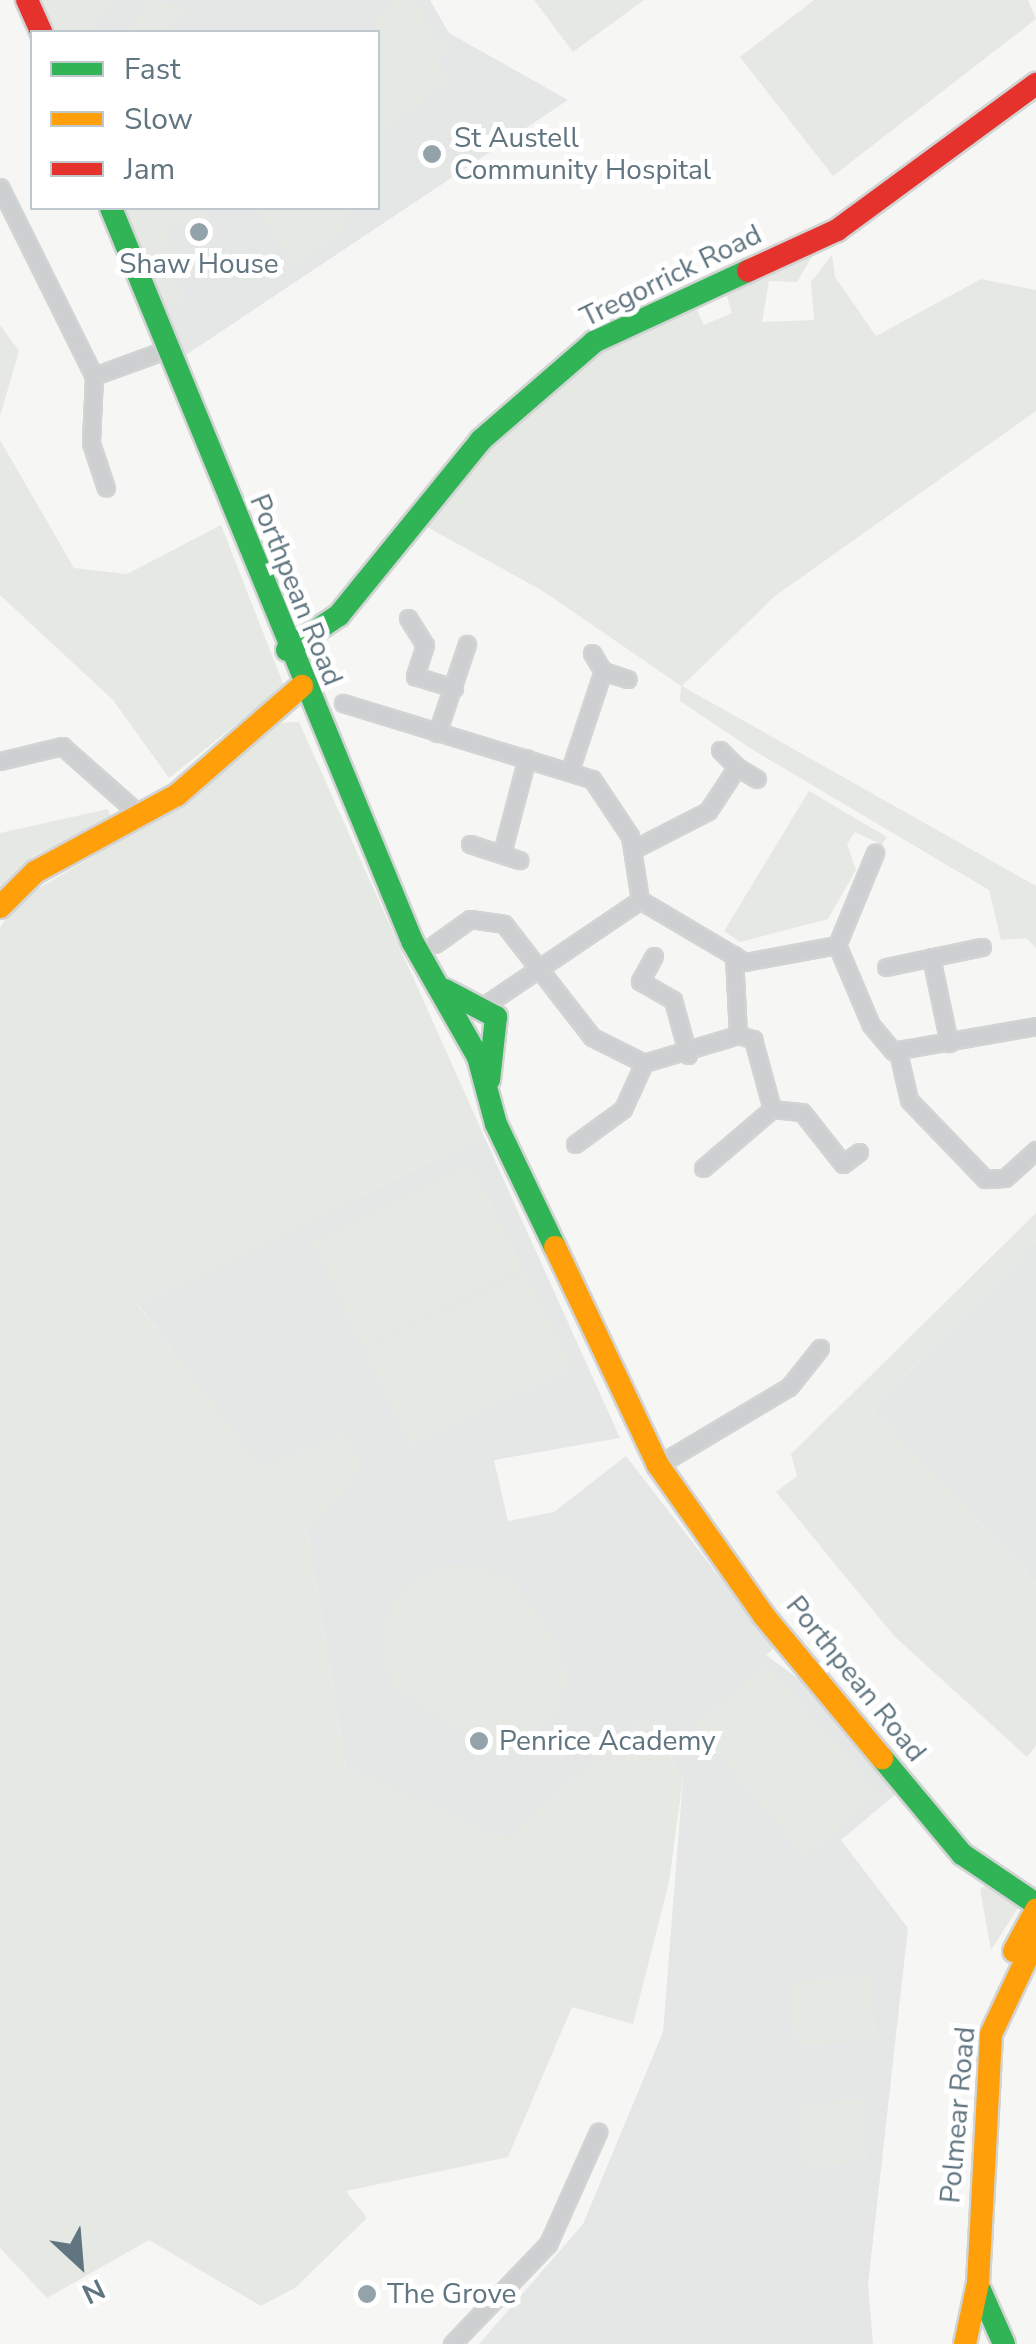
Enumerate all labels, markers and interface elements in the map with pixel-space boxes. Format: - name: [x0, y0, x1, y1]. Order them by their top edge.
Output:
- legend: [30, 30, 380, 210]
- text: Fast: [124, 49, 181, 90]
- text: Slow: [124, 99, 193, 140]
- place label: St Austell Community Hospital: [454, 121, 711, 187]
- marker: St Austell Community Hospital: [419, 141, 445, 167]
- text: Jam: [124, 149, 175, 190]
- street label: Tregorrick Road: [575, 218, 767, 334]
- marker: Shaw House: [188, 221, 210, 243]
- place label: Shaw House: [119, 247, 279, 281]
- street label: Porthpean Road: [242, 489, 350, 691]
- street label: Porthpean Road: [779, 1589, 933, 1769]
- place label: Penrice Academy: [499, 1724, 716, 1758]
- marker: Penrice Academy: [468, 1730, 490, 1752]
- street label: Polmear Road: [934, 2025, 982, 2205]
- north arrow: [30, 2214, 130, 2314]
- text: N: [75, 2269, 111, 2313]
- place label: The Grove: [387, 2277, 516, 2311]
- marker: The Grove: [356, 2283, 378, 2305]

